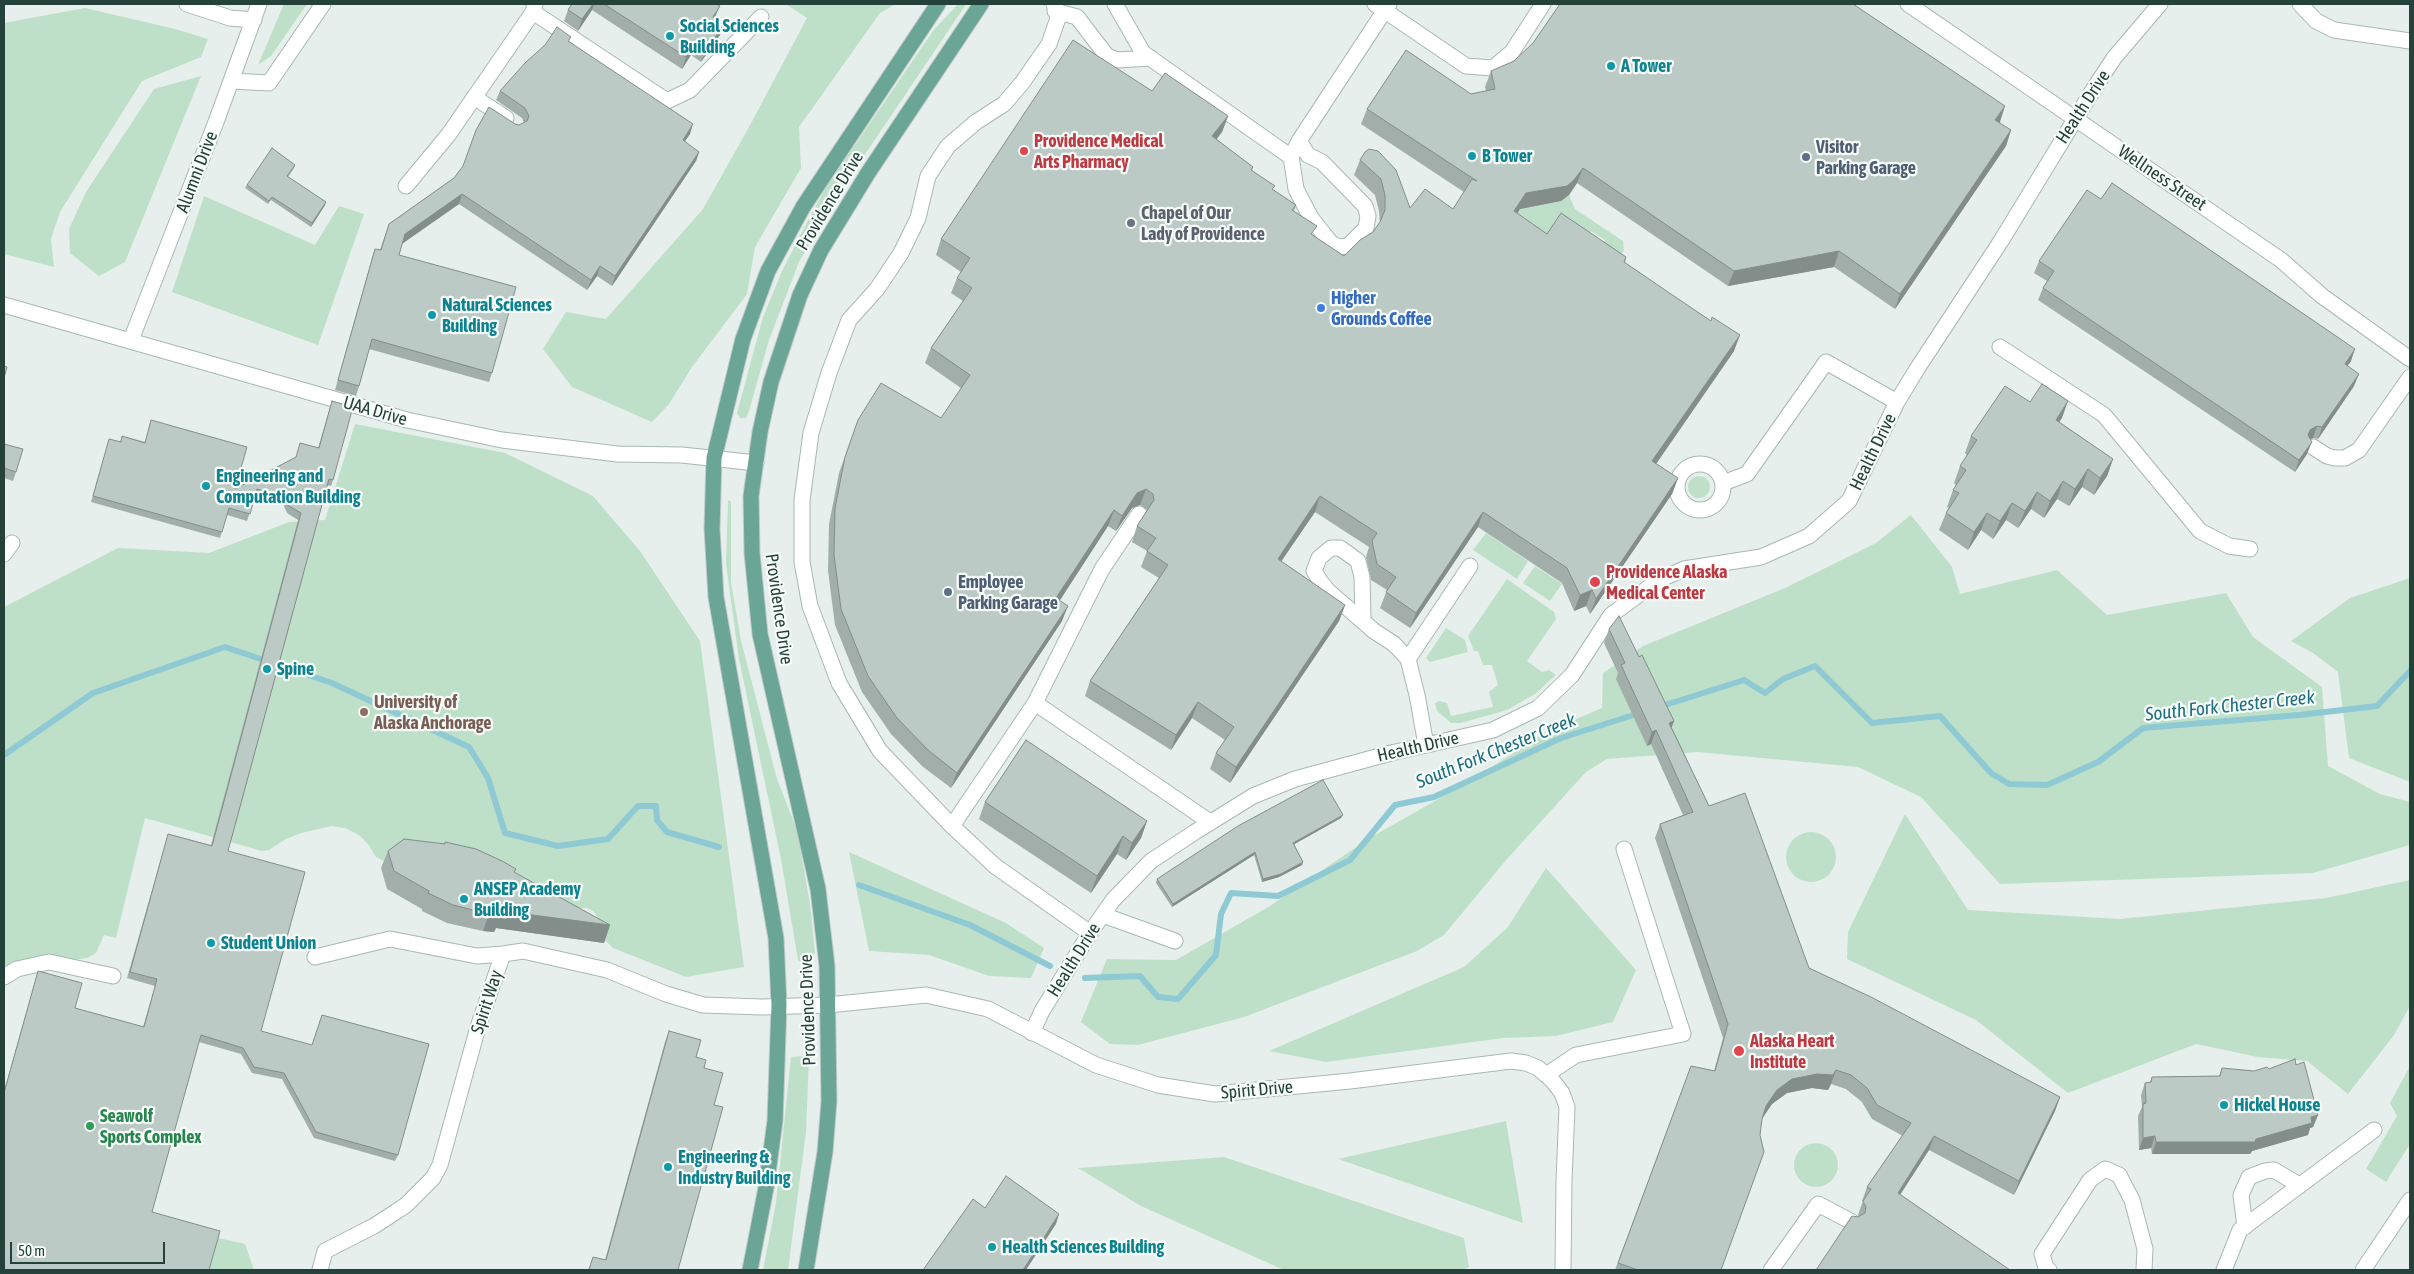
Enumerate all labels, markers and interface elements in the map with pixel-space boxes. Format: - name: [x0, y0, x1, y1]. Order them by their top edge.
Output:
- place label: Social Sciences Building: [680, 15, 779, 58]
- marker: Social Sciences Building: [664, 30, 676, 42]
- place label: A Tower: [1621, 55, 1671, 77]
- marker: A Tower: [1605, 60, 1617, 72]
- street label: Health Drive: [2051, 66, 2115, 148]
- street label: Alumni Drive: [172, 128, 222, 216]
- place label: Providence Medical Arts Pharmacy: [1034, 130, 1163, 172]
- place label: Visitor Parking Garage: [1816, 136, 1916, 178]
- street label: Wellness Street: [2114, 141, 2210, 215]
- marker: Providence Medical Arts Pharmacy: [1018, 145, 1030, 157]
- place label: B Tower: [1482, 145, 1532, 167]
- street label: Providence Drive: [792, 148, 868, 254]
- marker: B Tower: [1466, 150, 1478, 162]
- marker: Visitor Parking Garage: [1800, 151, 1812, 163]
- place label: Chapel of Our Lady of Providence: [1141, 202, 1265, 244]
- marker: Chapel of Our Lady of Providence: [1125, 217, 1137, 229]
- place label: Higher Grounds Coffee: [1331, 287, 1432, 330]
- place label: Natural Sciences Building: [442, 294, 552, 336]
- marker: Higher Grounds Coffee: [1315, 302, 1327, 314]
- marker: Natural Sciences Building: [426, 309, 438, 321]
- street label: UAA Drive: [340, 392, 410, 430]
- street label: Health Drive: [1845, 410, 1901, 494]
- place label: Engineering and Computation Building: [216, 465, 360, 508]
- marker: Engineering and Computation Building: [200, 480, 212, 492]
- street label: Providence Drive: [761, 552, 797, 666]
- place label: Providence Alaska Medical Center: [1606, 561, 1727, 604]
- place label: Employee Parking Garage: [958, 571, 1058, 614]
- marker: Providence Alaska Medical Center: [1588, 575, 1602, 589]
- marker: Employee Parking Garage: [942, 586, 954, 598]
- place label: Spine: [277, 658, 314, 680]
- marker: Spine: [261, 663, 273, 675]
- water label: South Fork Chester Creek: [2144, 686, 2316, 726]
- place label: University of Alaska Anchorage: [374, 691, 491, 734]
- marker: University of Alaska Anchorage: [358, 706, 370, 718]
- water label: South Fork Chester Creek: [1413, 709, 1579, 793]
- street label: Health Drive: [1375, 727, 1461, 767]
- place label: ANSEP Academy Building: [474, 878, 581, 921]
- marker: ANSEP Academy Building: [458, 893, 470, 905]
- street label: Health Drive: [1043, 919, 1105, 1001]
- place label: Student Union: [221, 932, 316, 954]
- marker: Student Union: [205, 937, 217, 949]
- street label: Providence Drive: [795, 954, 821, 1066]
- street label: Spirit Way: [467, 967, 507, 1037]
- place label: Alaska Heart Institute: [1750, 1030, 1834, 1072]
- marker: Alaska Heart Institute: [1732, 1044, 1746, 1058]
- street label: Spirit Drive: [1220, 1076, 1294, 1104]
- place label: Hickel House: [2234, 1094, 2320, 1116]
- marker: Hickel House: [2218, 1099, 2230, 1111]
- place label: Seawolf Sports Complex: [100, 1105, 202, 1148]
- marker: Seawolf Sports Complex: [84, 1120, 96, 1132]
- place label: Engineering & Industry Building: [678, 1146, 790, 1188]
- marker: Engineering & Industry Building: [662, 1161, 674, 1173]
- scale bar: [12, 1232, 168, 1264]
- place label: Health Sciences Building: [1002, 1236, 1164, 1258]
- marker: Health Sciences Building: [986, 1241, 998, 1253]
- text: 50 m: [18, 1242, 45, 1259]

